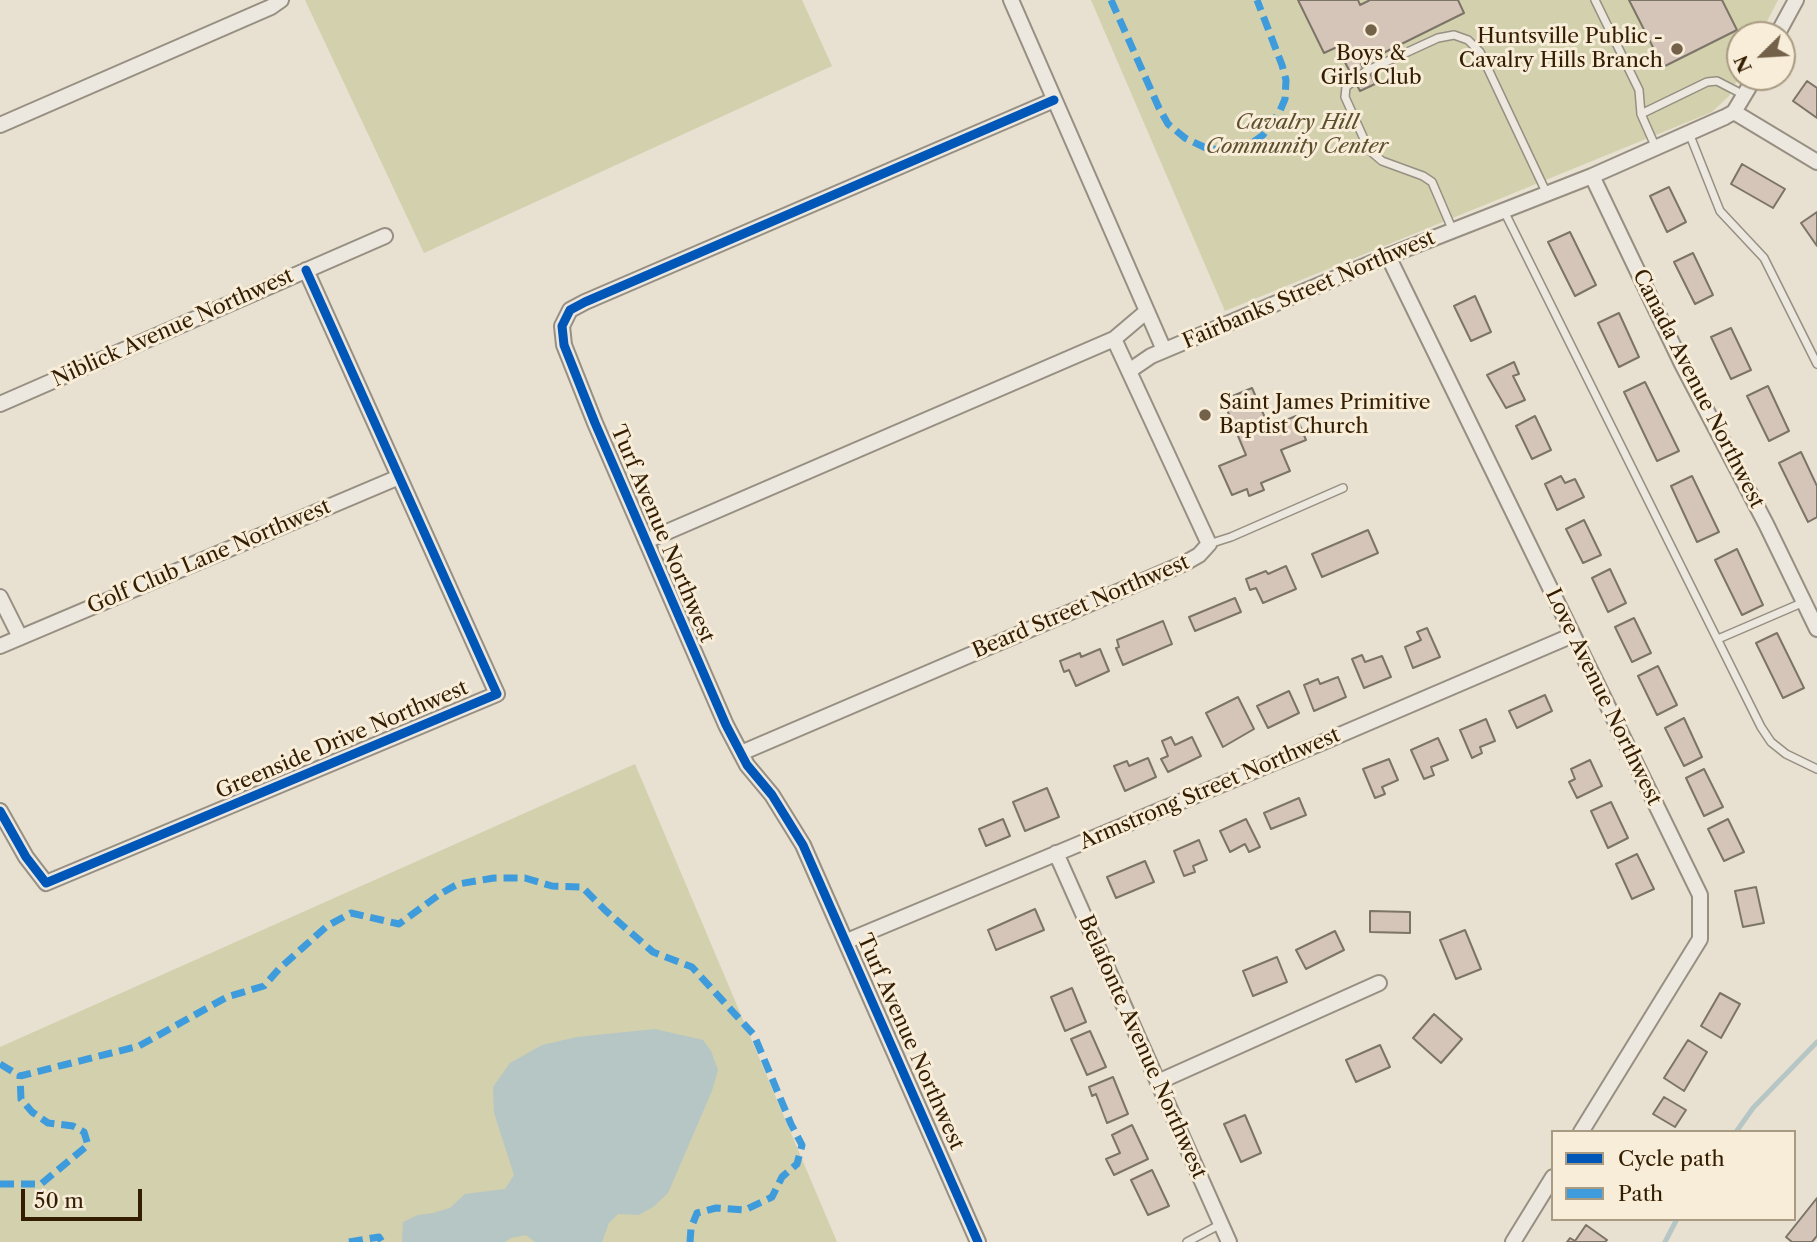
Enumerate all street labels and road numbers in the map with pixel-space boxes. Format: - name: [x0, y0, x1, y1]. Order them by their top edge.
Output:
- street label: Fairbanks Street Northwest: [1179, 225, 1439, 355]
- street label: Niblick Avenue Northwest: [48, 263, 298, 393]
- street label: Canada Avenue Northwest: [1627, 265, 1769, 513]
- street label: Turf Avenue Northwest: [605, 422, 719, 646]
- street label: Golf Club Lane Northwest: [84, 494, 334, 620]
- street label: Beard Street Northwest: [969, 550, 1193, 664]
- street label: Love Avenue Northwest: [1540, 585, 1666, 809]
- street label: Greenside Drive Northwest: [212, 675, 472, 805]
- street label: Armstrong Street Northwest: [1076, 723, 1344, 855]
- street label: Belafonte Avenue Northwest: [1072, 911, 1212, 1183]
- street label: Turf Avenue Northwest: [851, 930, 969, 1154]

